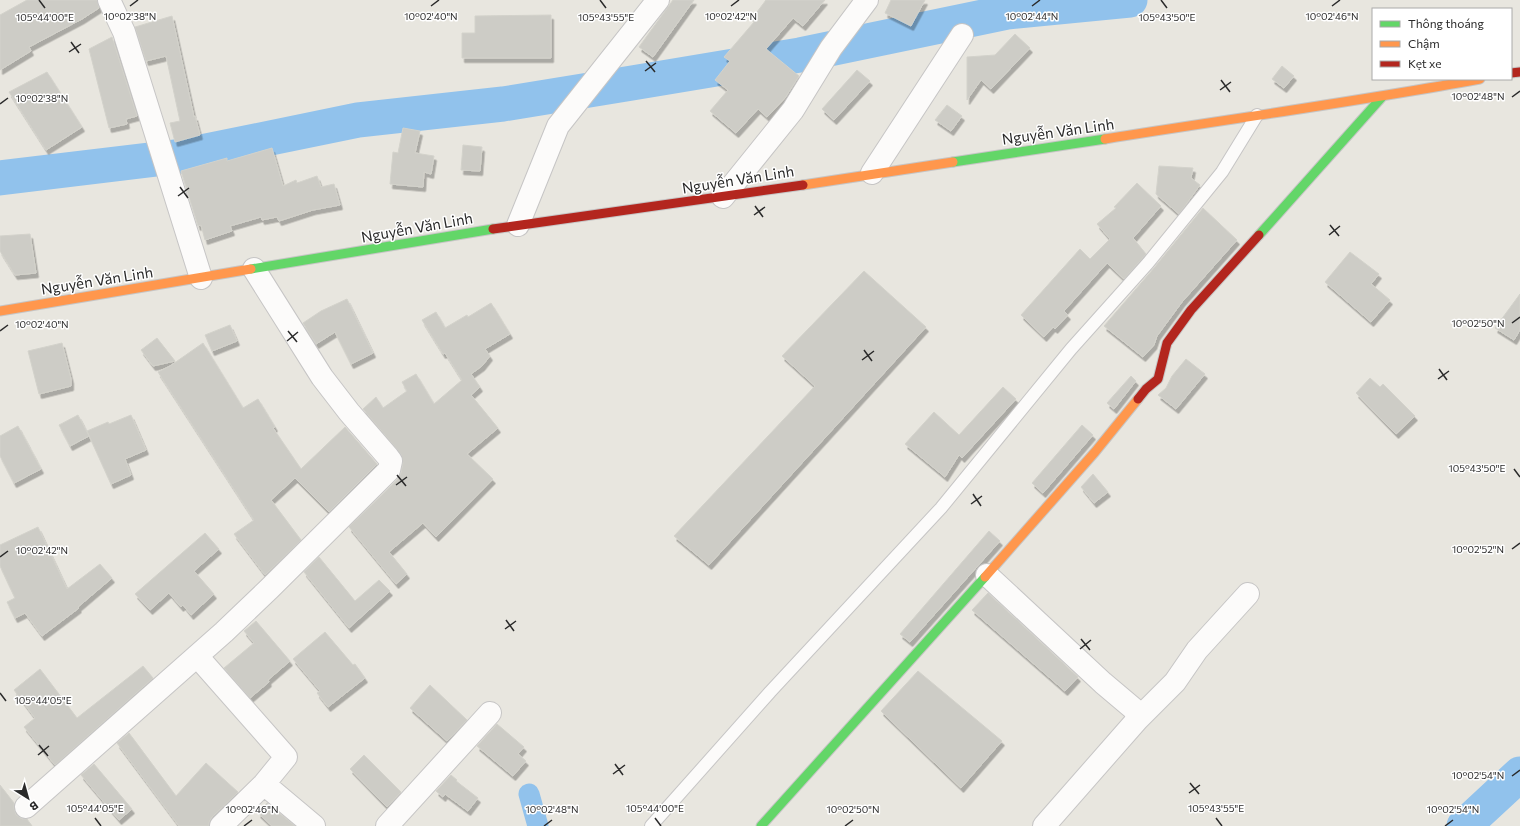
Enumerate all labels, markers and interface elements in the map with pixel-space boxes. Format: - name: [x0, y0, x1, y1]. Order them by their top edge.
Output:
- legend: [1372, 8, 1512, 80]
- text: 10°02'38"N: [104, 10, 156, 22]
- text: 10°02'40"N: [404, 10, 458, 22]
- text: 10°02'42"N: [705, 10, 757, 22]
- text: 10°02'44"N: [1006, 10, 1058, 22]
- text: 10°02'46"N: [1306, 10, 1358, 22]
- text: 105°44'00"E: [16, 11, 74, 23]
- text: 105°43'55"E: [578, 11, 634, 23]
- text: 105°43'50"E: [1139, 11, 1196, 23]
- text: Thông thoáng: [1408, 16, 1484, 30]
- text: Chậm: [1408, 36, 1440, 50]
- text: Kẹt xe: [1408, 56, 1442, 70]
- text: 10°02'48"N: [1452, 90, 1504, 102]
- text: 10°02'38"N: [16, 92, 68, 104]
- street label: Nguyễn Văn Linh: [1001, 114, 1115, 148]
- street label: Nguyễn Văn Linh: [681, 161, 795, 197]
- street label: Nguyễn Văn Linh: [360, 208, 474, 246]
- street label: Nguyễn Văn Linh: [40, 262, 154, 298]
- text: 10°02'50"N: [1451, 317, 1505, 329]
- text: 10°02'40"N: [15, 318, 69, 330]
- text: 105°43'50"E: [1449, 462, 1506, 474]
- text: 10°02'52"N: [1452, 543, 1504, 555]
- text: 10°02'42"N: [16, 544, 68, 556]
- text: 105°44'05"E: [14, 694, 72, 706]
- text: 10°02'54"N: [1452, 769, 1504, 781]
- north arrow: [8, 778, 48, 818]
- text: B: [27, 799, 41, 814]
- text: 105°44'05"E: [66, 802, 124, 814]
- text: 105°44'00"E: [626, 802, 684, 814]
- text: 105°43'55"E: [1188, 802, 1244, 814]
- text: 10°02'46"N: [226, 803, 278, 815]
- text: 10°02'48"N: [526, 803, 578, 815]
- text: 10°02'50"N: [826, 803, 880, 815]
- text: 10°02'54"N: [1427, 803, 1479, 815]

